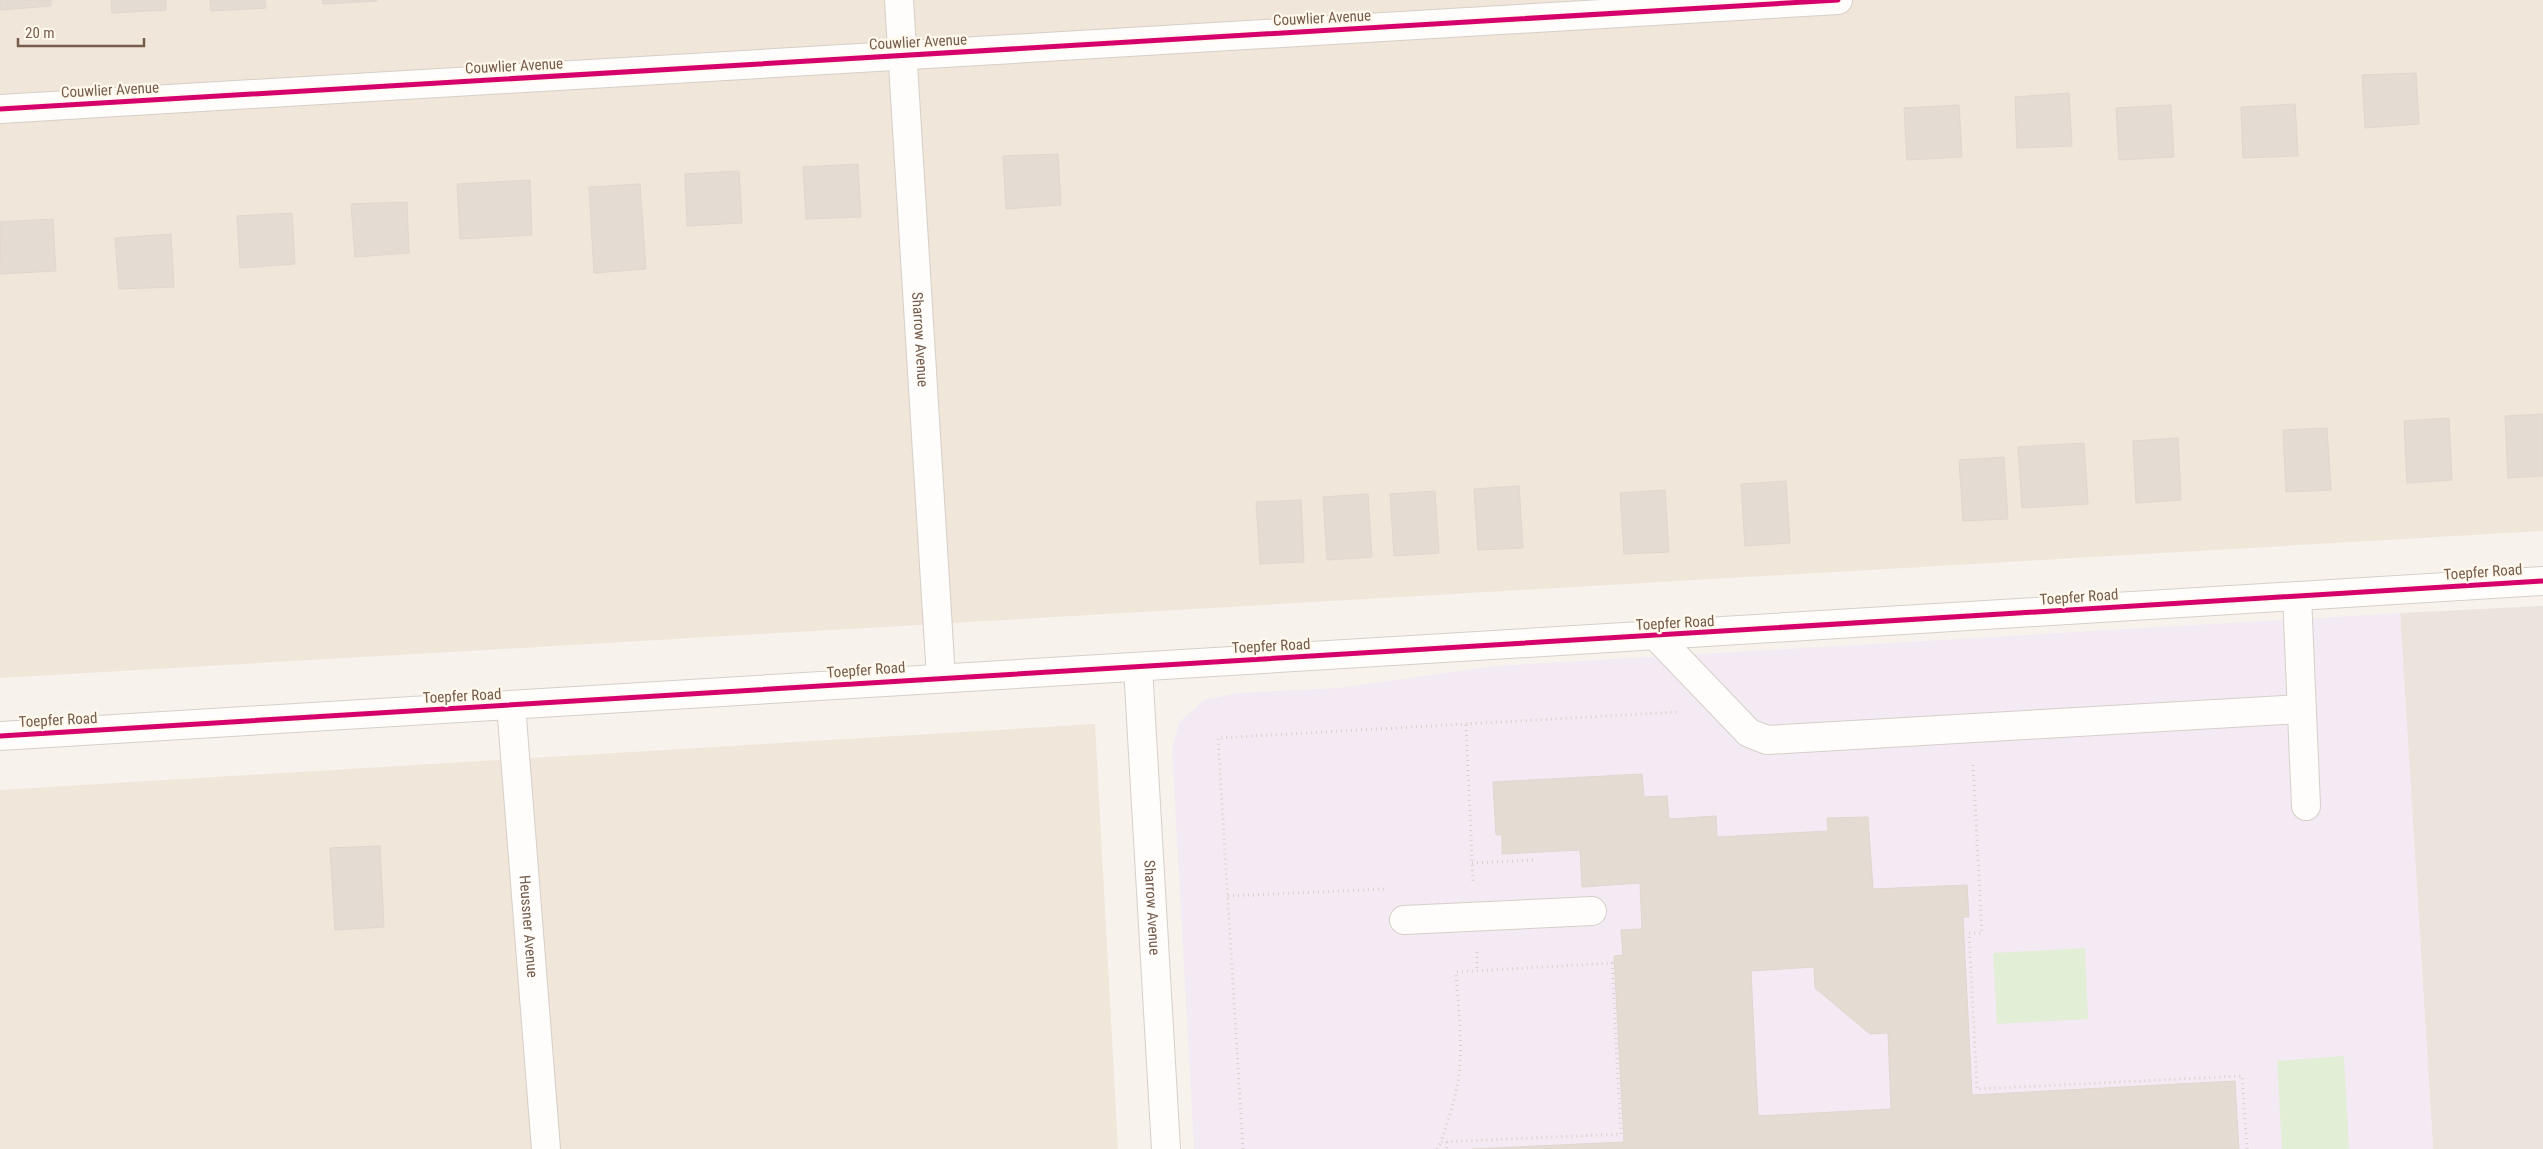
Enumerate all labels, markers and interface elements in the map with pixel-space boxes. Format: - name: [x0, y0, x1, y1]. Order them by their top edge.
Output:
- street label: Couwlier Avenue: [1273, 6, 1371, 30]
- scale bar: [18, 15, 144, 47]
- text: 20 m: [25, 24, 55, 42]
- street label: Couwlier Avenue: [869, 30, 967, 54]
- street label: Couwlier Avenue: [465, 54, 563, 78]
- street label: Couwlier Avenue: [61, 78, 159, 102]
- street label: Sharrow Avenue: [908, 291, 932, 387]
- street label: Toepfer Road: [2443, 560, 2523, 584]
- street label: Toepfer Road: [2039, 585, 2119, 609]
- street label: Toepfer Road: [1635, 612, 1715, 634]
- street label: Toepfer Road: [1231, 635, 1311, 657]
- street label: Toepfer Road: [826, 658, 906, 682]
- street label: Toepfer Road: [422, 685, 502, 707]
- street label: Toepfer Road: [18, 709, 98, 731]
- street label: Sharrow Avenue: [1140, 860, 1164, 956]
- street label: Heussner Avenue: [515, 874, 541, 978]

